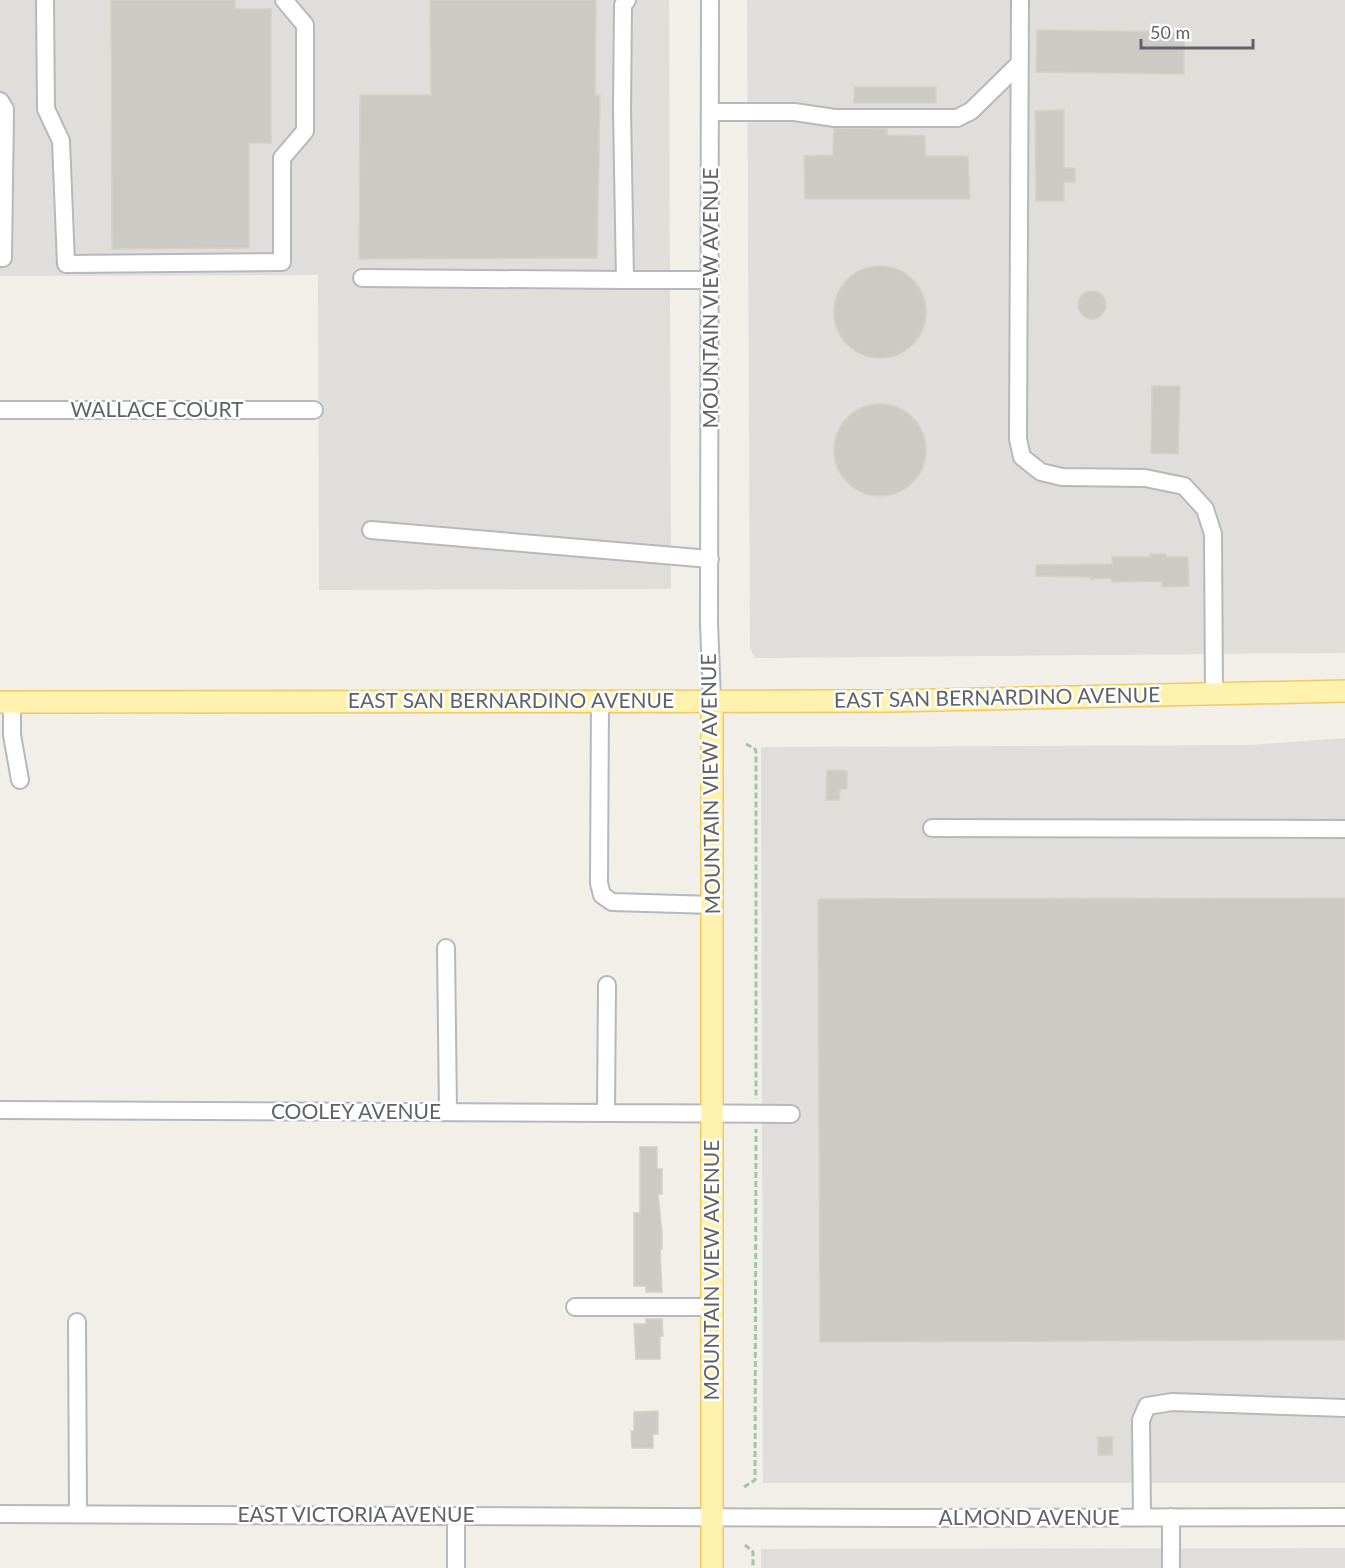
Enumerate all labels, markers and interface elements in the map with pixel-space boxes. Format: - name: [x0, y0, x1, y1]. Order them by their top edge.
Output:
- scale bar: [1141, 12, 1254, 50]
- text: 50 m: [1150, 21, 1190, 43]
- street label: MOUNTAIN VIEW AVENUE: [697, 168, 722, 428]
- street label: WALLACE COURT: [70, 396, 244, 421]
- street label: MOUNTAIN VIEW AVENUE: [695, 653, 724, 915]
- street label: EAST SAN BERNARDINO AVENUE: [834, 681, 1160, 712]
- street label: EAST SAN BERNARDINO AVENUE: [348, 687, 674, 712]
- street label: COOLEY AVENUE: [271, 1098, 441, 1123]
- street label: MOUNTAIN VIEW AVENUE: [698, 1140, 723, 1400]
- street label: EAST VICTORIA AVENUE: [237, 1501, 475, 1526]
- street label: ALMOND AVENUE: [938, 1504, 1120, 1529]

